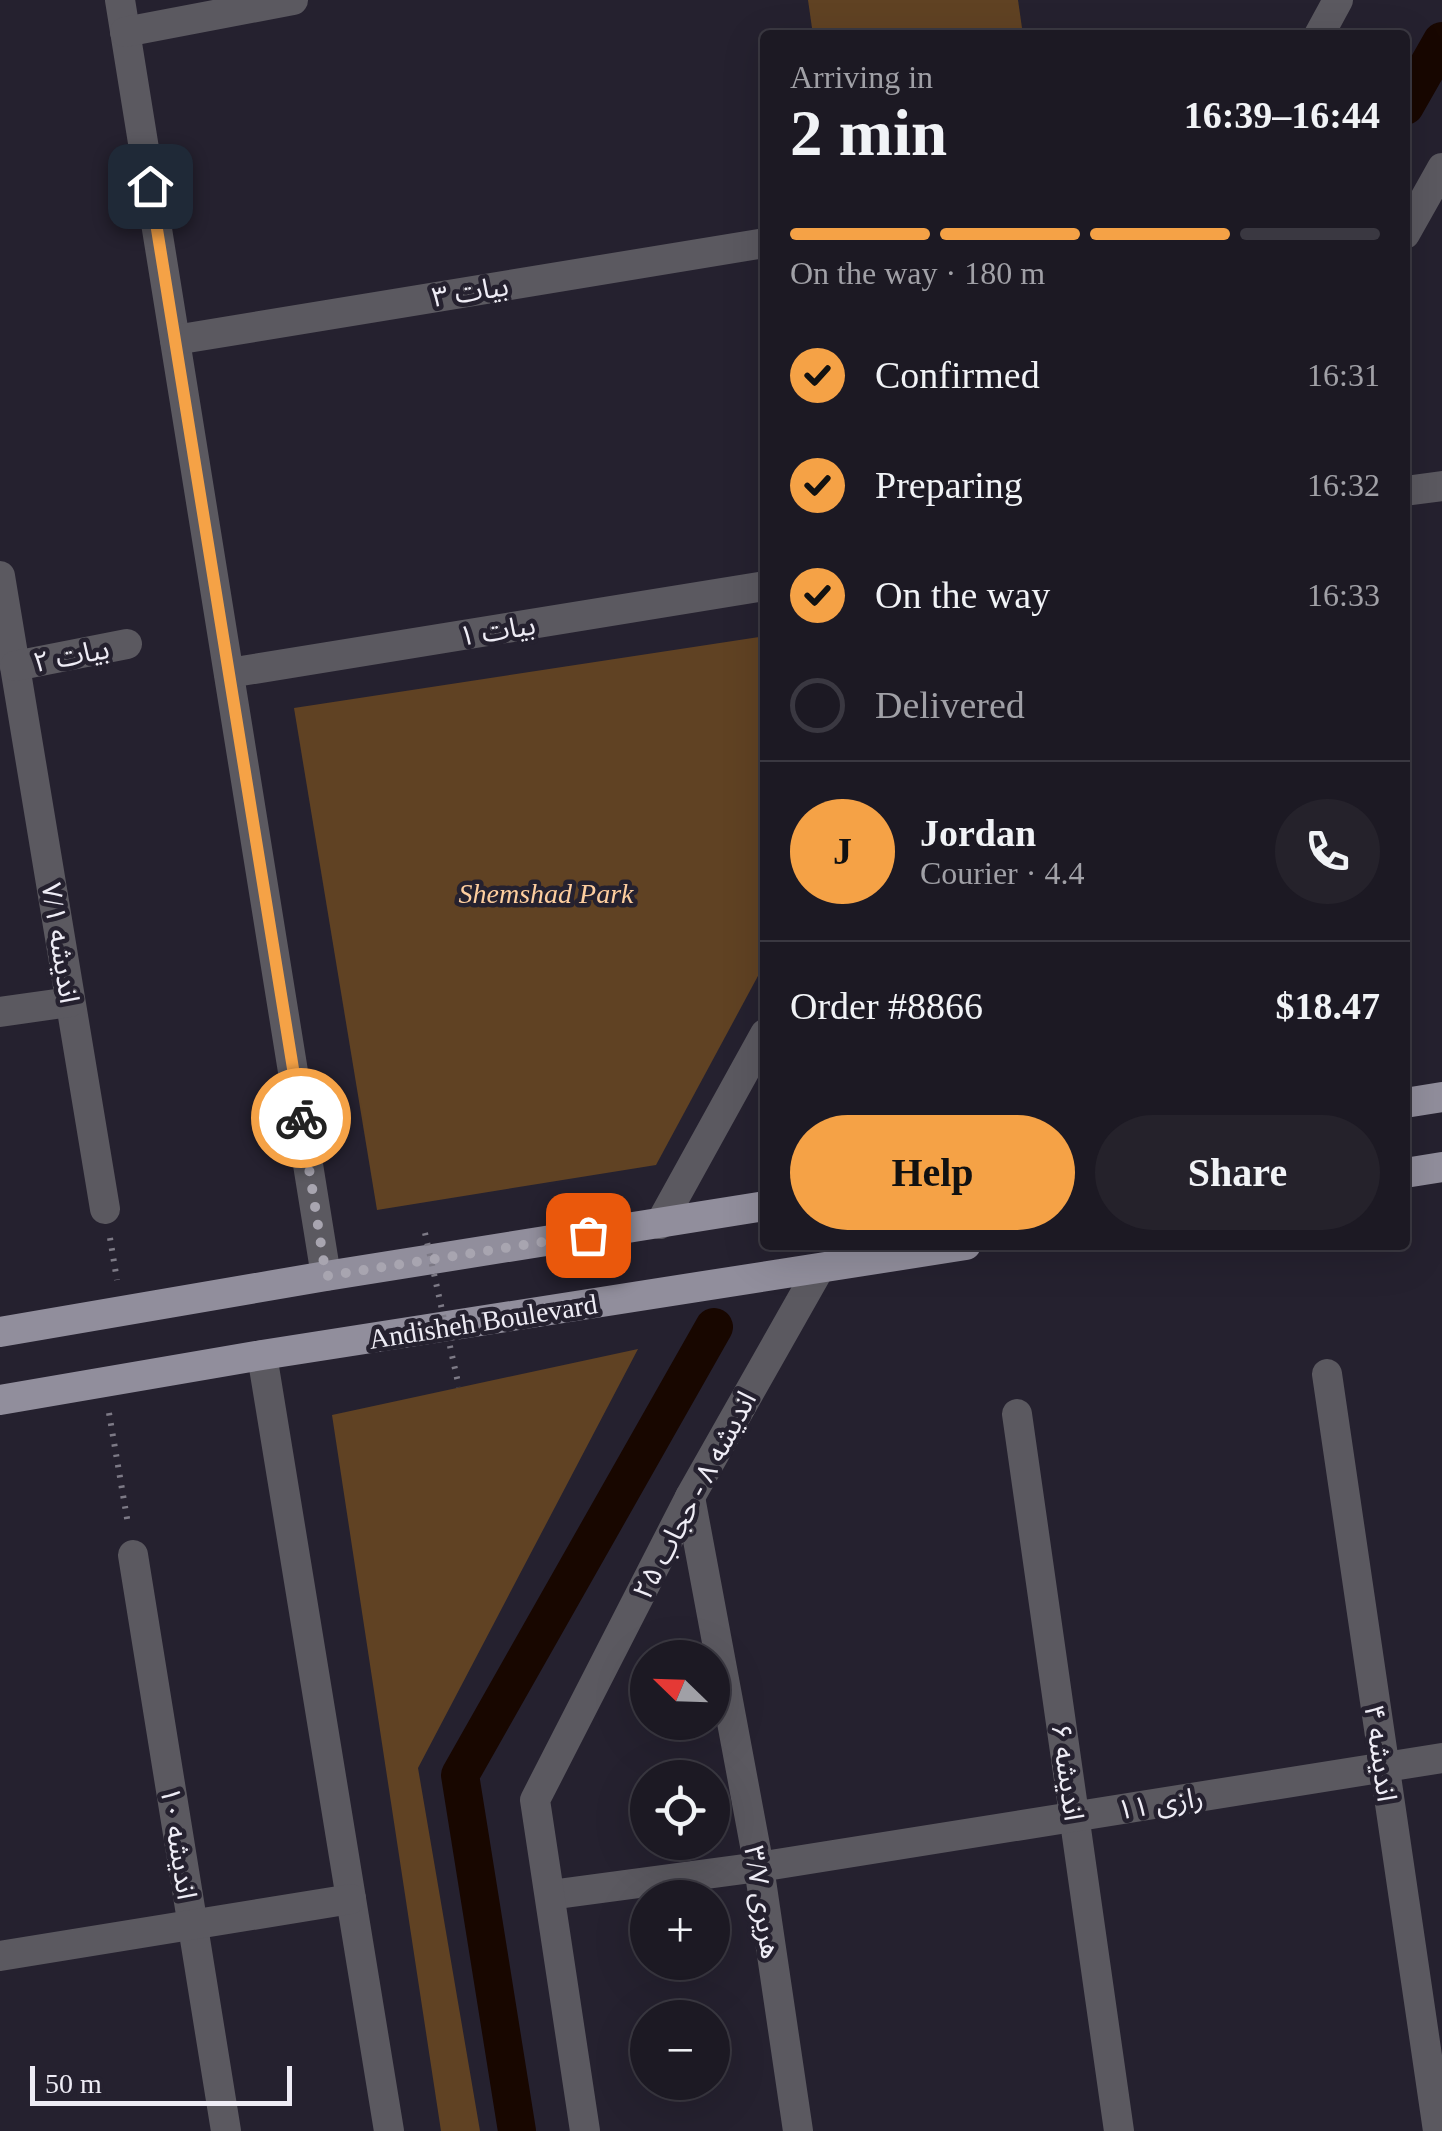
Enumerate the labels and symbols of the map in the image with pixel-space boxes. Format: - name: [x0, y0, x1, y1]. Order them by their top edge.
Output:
- pin: [108, 144, 193, 229]
- street label: بیات ۳: [430, 270, 511, 313]
- street label: بیات ۱: [457, 609, 538, 652]
- street label: بیات ۲: [30, 633, 112, 678]
- park label: Shemshad Park: [459, 878, 634, 909]
- street label: اندیشه ۷/۱: [36, 881, 85, 1006]
- courier: [251, 1068, 351, 1168]
- pin: [546, 1193, 631, 1278]
- street label: Andisheh Boulevard: [367, 1288, 600, 1355]
- street label: اندیشه ۸ - حجاب ۲۵: [627, 1386, 762, 1604]
- north arrow: [630, 1640, 730, 1740]
- street label: اندیشه ۴: [1358, 1702, 1403, 1804]
- street label: اندیشه ۶: [1045, 1721, 1090, 1823]
- street label: رازی ۱۱: [1115, 1781, 1206, 1827]
- street label: اندیشه ۱۰: [154, 1784, 203, 1902]
- street label: هریری ۳/۷: [737, 1843, 787, 1961]
- scale bar: [30, 2061, 292, 2106]

